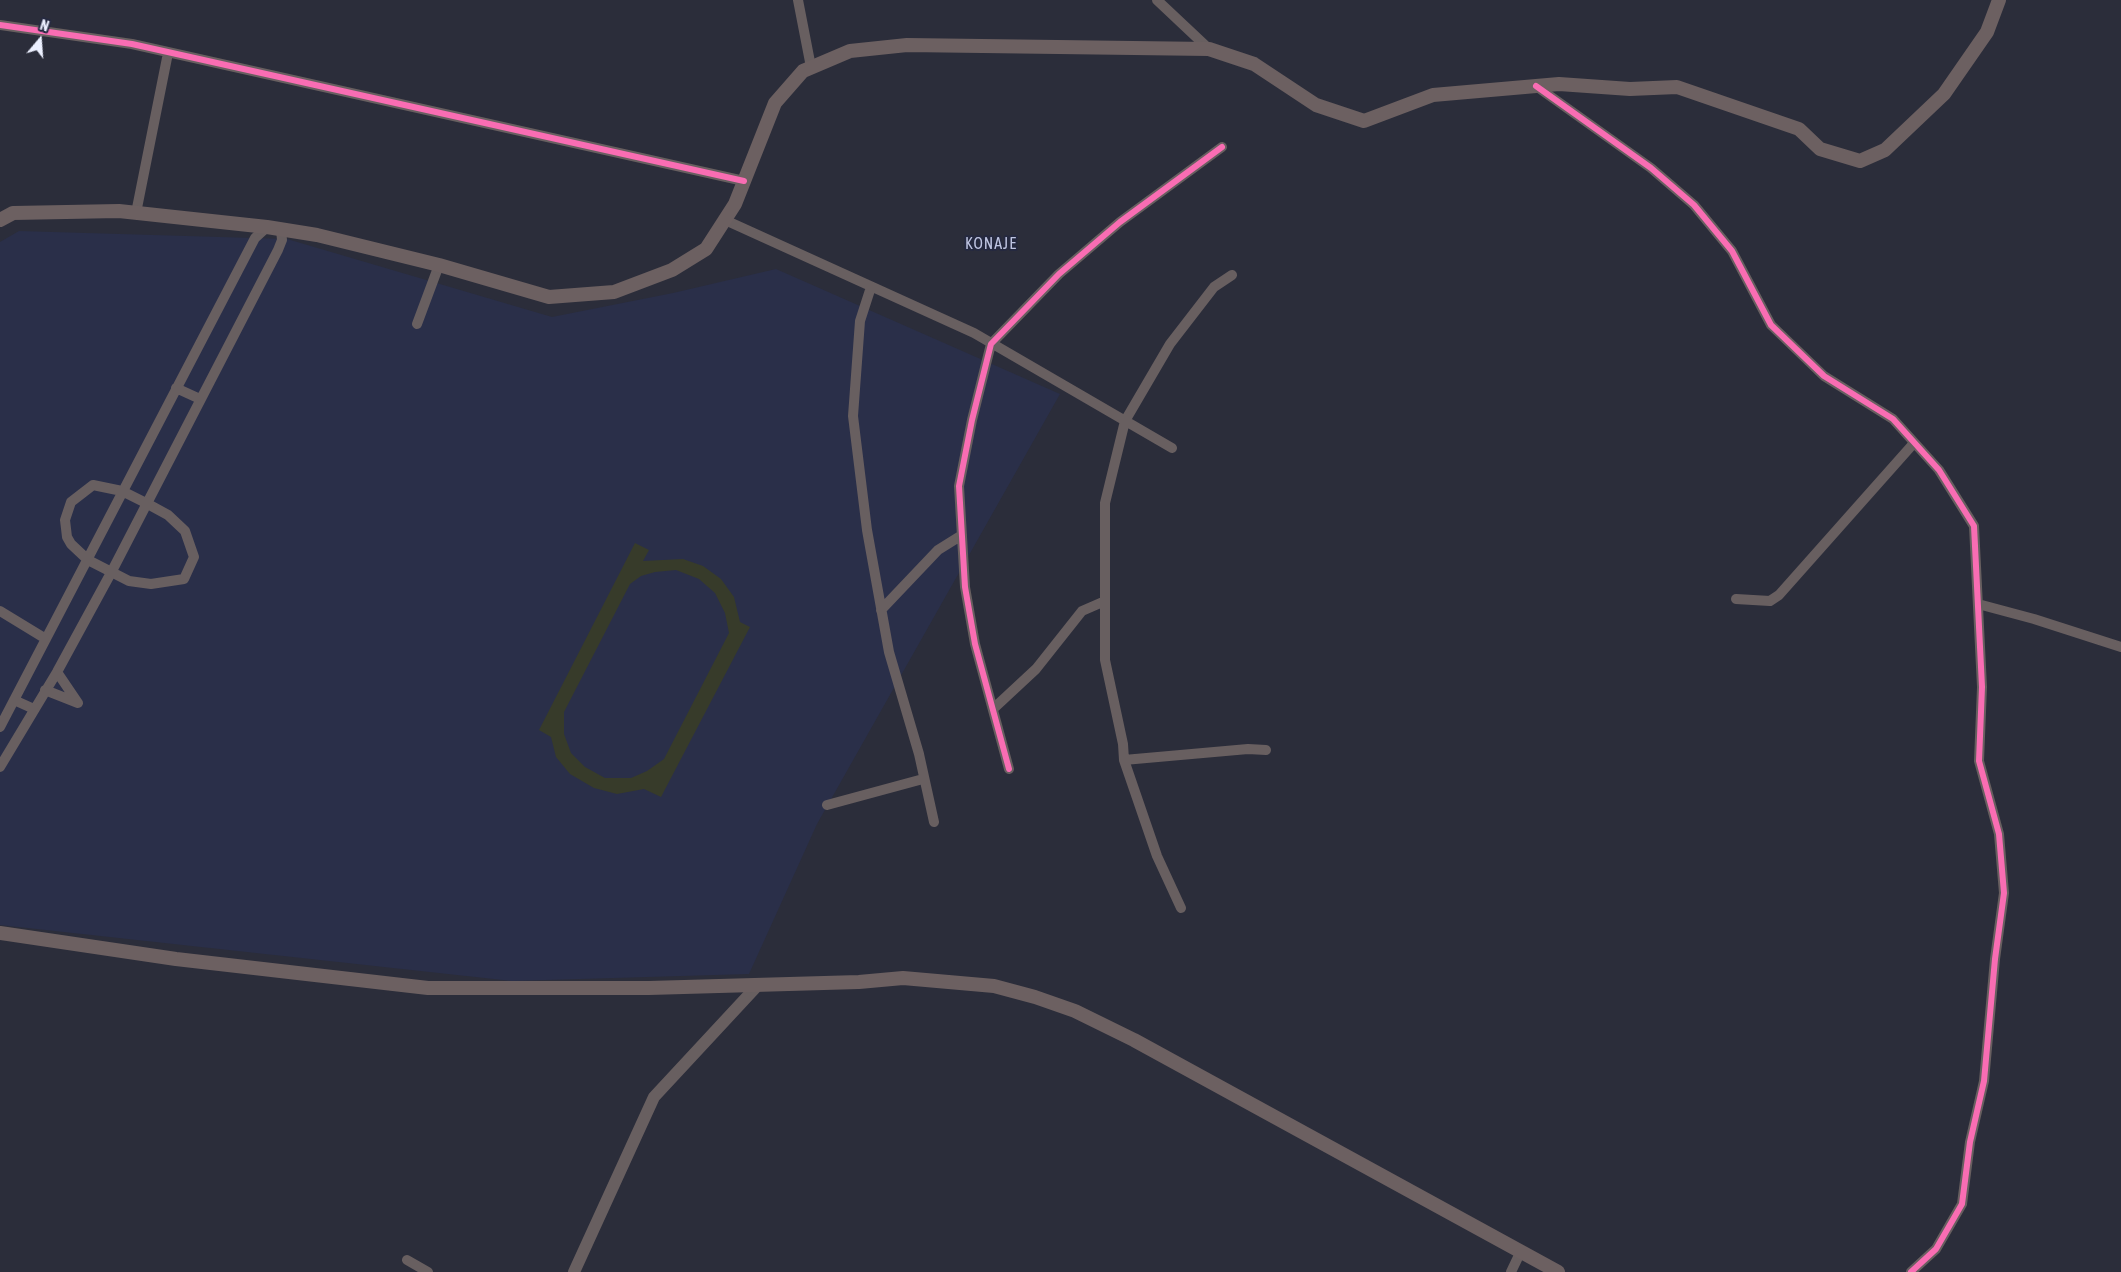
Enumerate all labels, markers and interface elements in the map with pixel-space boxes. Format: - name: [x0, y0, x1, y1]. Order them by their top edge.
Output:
- north arrow: [15, 15, 65, 65]
- text: N: [38, 17, 51, 35]
- district label: KONAJE: [964, 234, 1018, 254]

